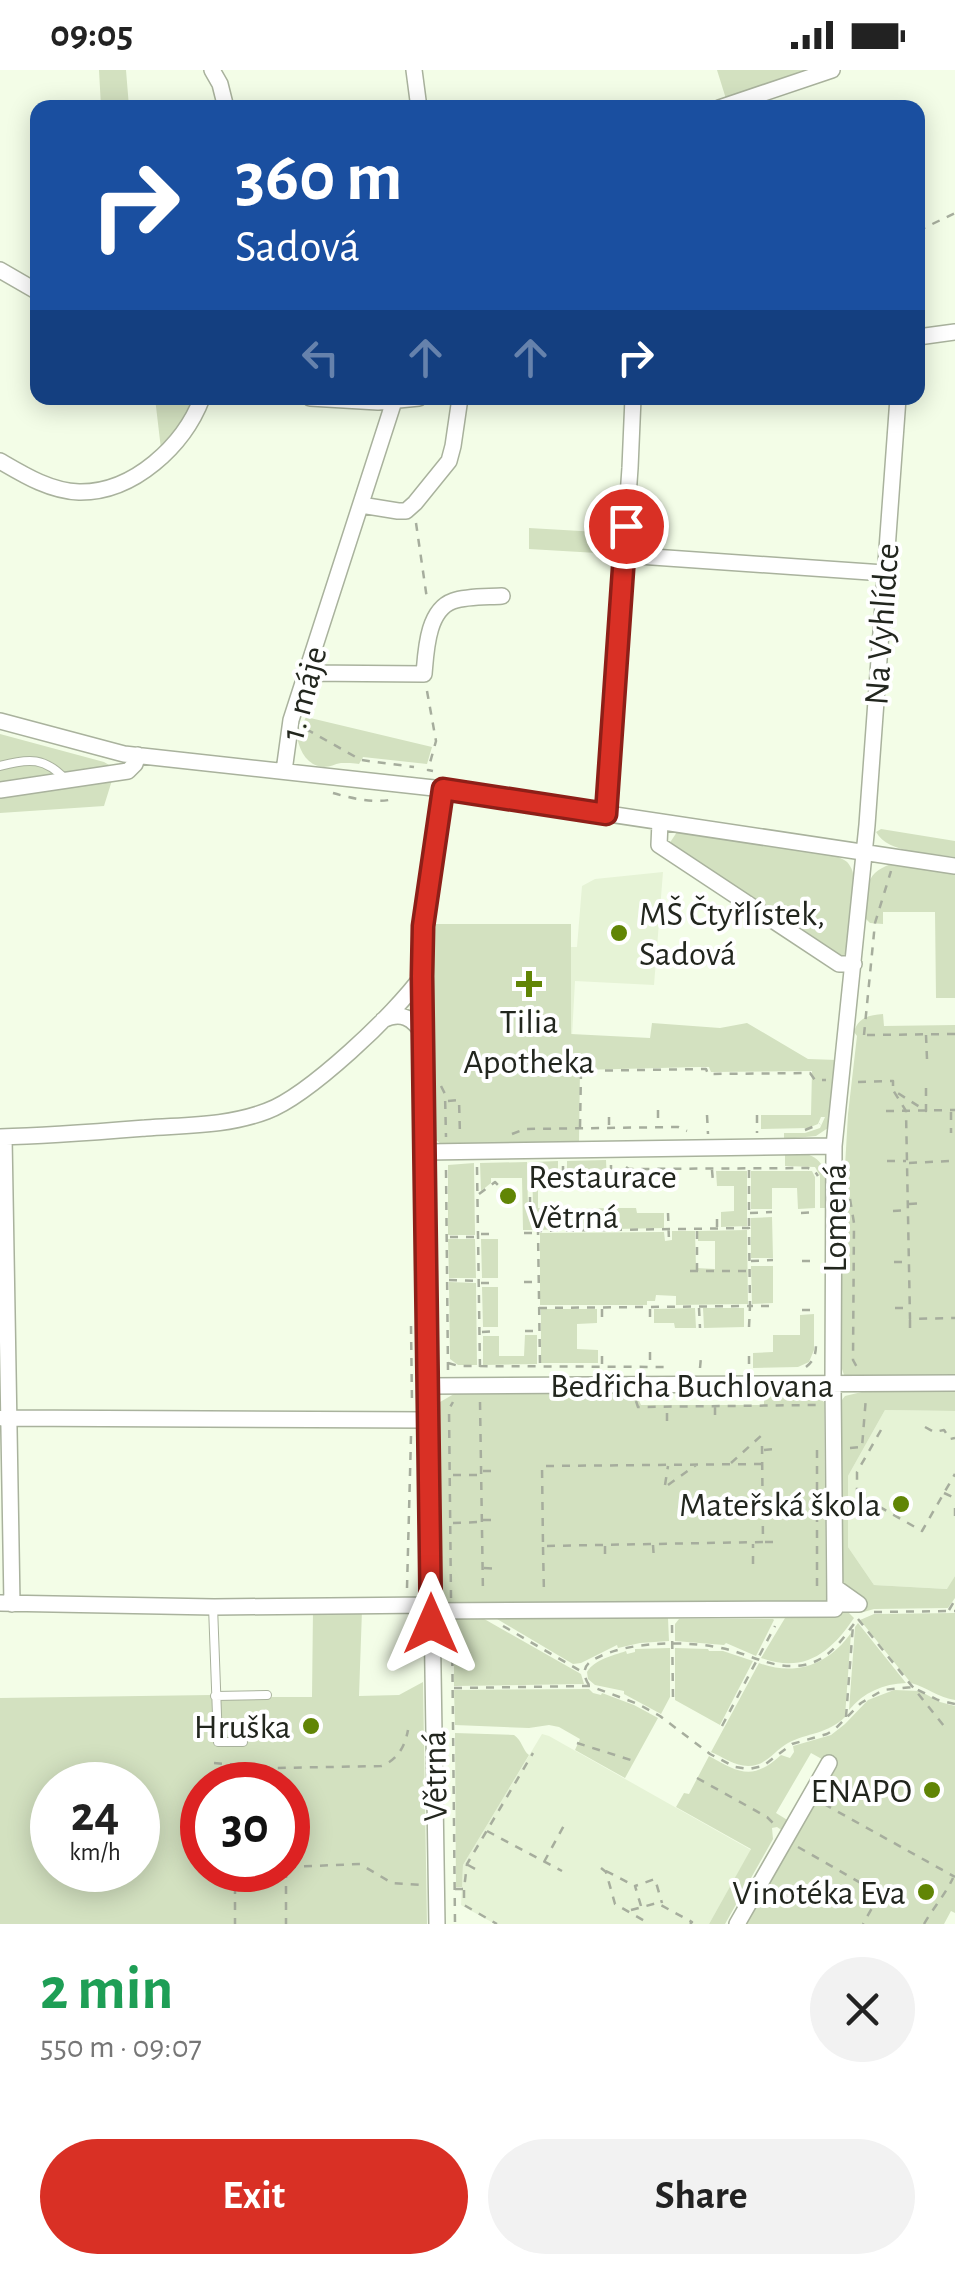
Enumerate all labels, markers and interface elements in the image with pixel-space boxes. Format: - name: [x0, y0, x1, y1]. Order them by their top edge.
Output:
- text: 09:05: [50, 16, 133, 54]
- icon: right: [70, 140, 200, 270]
- text: 360 m: [235, 143, 403, 213]
- text: Sadová: [235, 225, 360, 270]
- icon: left: [293, 330, 348, 385]
- icon: ahead: [398, 330, 453, 385]
- icon: ahead: [503, 330, 558, 385]
- icon: right: [608, 330, 663, 385]
- pin: [584, 484, 669, 569]
- icon: arrive: [599, 499, 654, 554]
- street label: Na Vyhlídce: [859, 542, 906, 706]
- street label: 1. máje: [275, 643, 334, 744]
- place label: MŠ Čtyřlístek, Sadová: [639, 895, 825, 972]
- marker: MŠ Čtyřlístek, Sadová: [608, 922, 630, 944]
- marker: Tilia Apotheka: [518, 973, 540, 995]
- place label: Tilia Apotheka: [463, 1005, 595, 1080]
- place label: Restaurace Větrná: [528, 1160, 677, 1235]
- street label: Lomená: [818, 1163, 853, 1273]
- marker: Restaurace Větrná: [497, 1185, 519, 1207]
- street label: Bedřicha Buchlovana: [550, 1369, 834, 1404]
- place label: Mateřská škola: [679, 1488, 881, 1523]
- marker: Mateřská škola: [890, 1493, 912, 1515]
- position arrow: [379, 1572, 483, 1676]
- place label: Hruška: [194, 1710, 291, 1745]
- marker: Hruška: [300, 1715, 322, 1737]
- street label: Větrná: [417, 1730, 454, 1822]
- speed limit sign: 30: [180, 1762, 310, 1892]
- place label: ENAPO: [811, 1774, 912, 1809]
- marker: ENAPO: [921, 1779, 943, 1801]
- text: 24: [71, 1790, 119, 1840]
- text: km/h: [69, 1840, 121, 1865]
- place label: Vinotéka Eva: [732, 1876, 906, 1911]
- marker: Vinotéka Eva: [915, 1881, 937, 1903]
- button: close: [810, 1957, 915, 2062]
- text: 2 min: [40, 1960, 173, 2020]
- text: 550 m · 09:07: [40, 2031, 202, 2063]
- button: Exit: [40, 2139, 468, 2254]
- button: Share: [488, 2139, 915, 2254]

